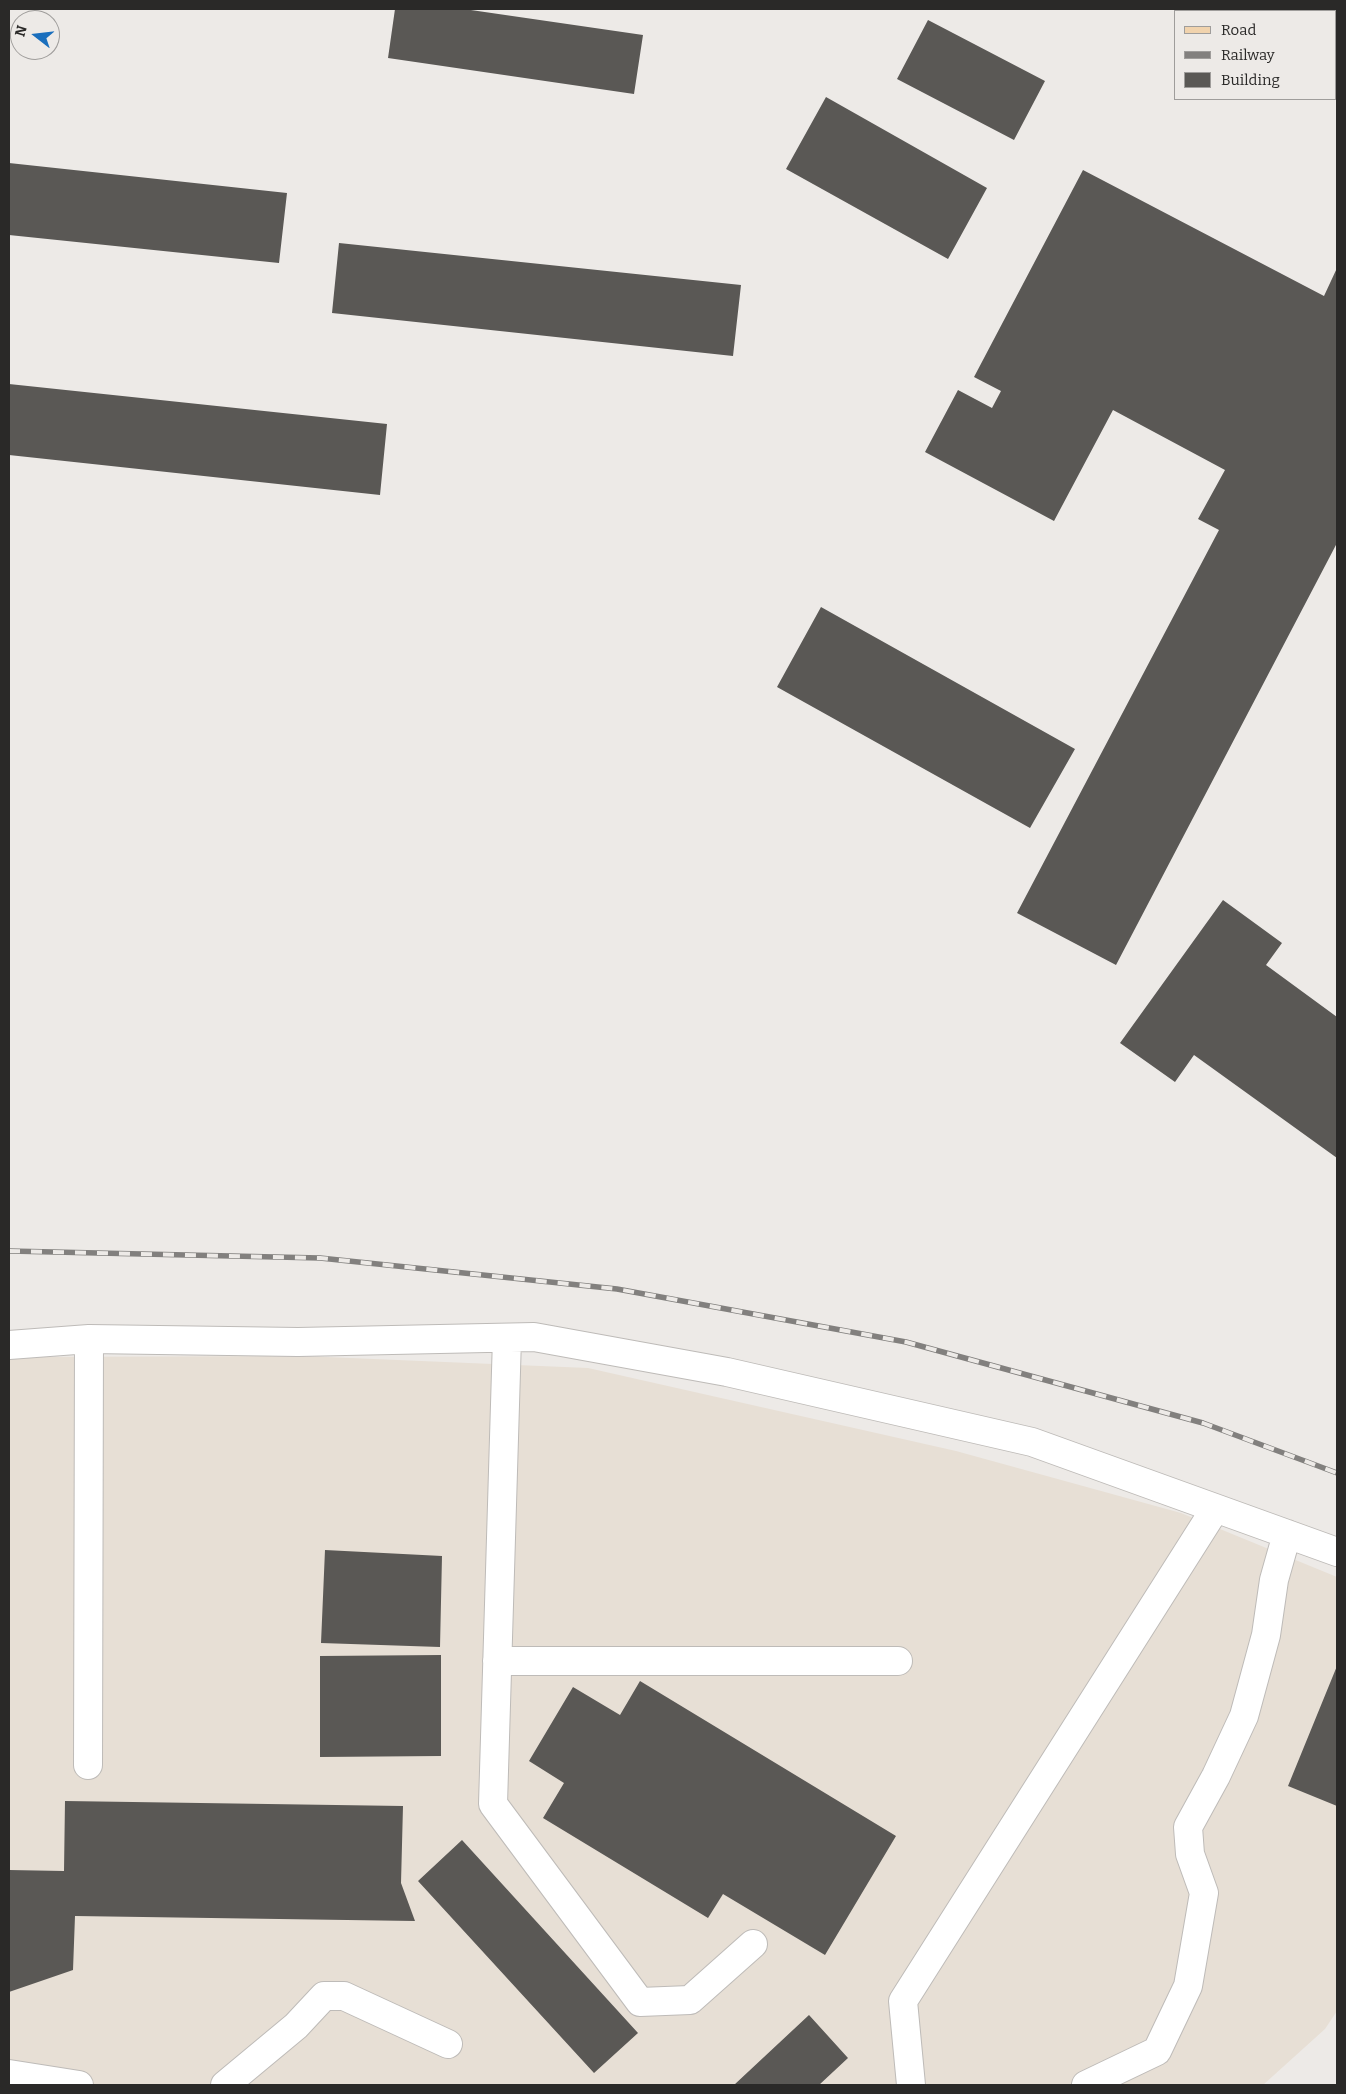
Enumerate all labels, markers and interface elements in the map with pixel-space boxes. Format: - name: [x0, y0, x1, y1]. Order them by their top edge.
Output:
- north arrow: [10, 10, 60, 60]
- legend: [1174, 10, 1336, 100]
- text: Road: [1221, 21, 1256, 39]
- text: N: [11, 23, 31, 39]
- text: Railway: [1221, 46, 1275, 64]
- text: Building: [1221, 71, 1280, 89]

